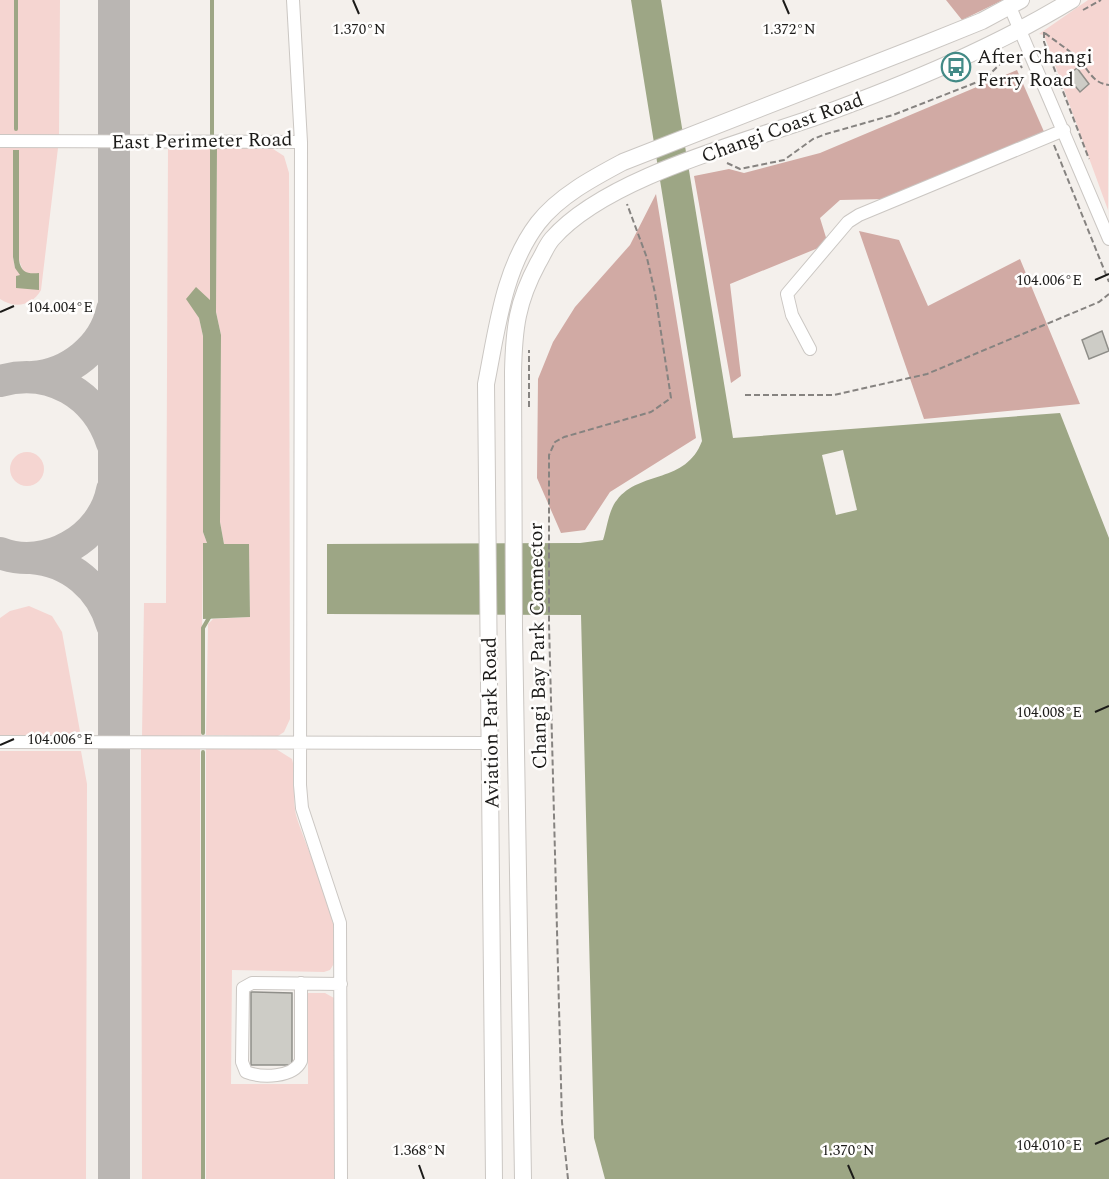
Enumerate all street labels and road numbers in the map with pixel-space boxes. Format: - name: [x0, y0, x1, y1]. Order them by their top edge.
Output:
- street label: Changi Coast Road: [697, 85, 868, 171]
- street label: East Perimeter Road: [111, 124, 293, 158]
- street label: Changi Bay Park Connector: [521, 522, 555, 770]
- street label: Aviation Park Road: [475, 637, 507, 809]

